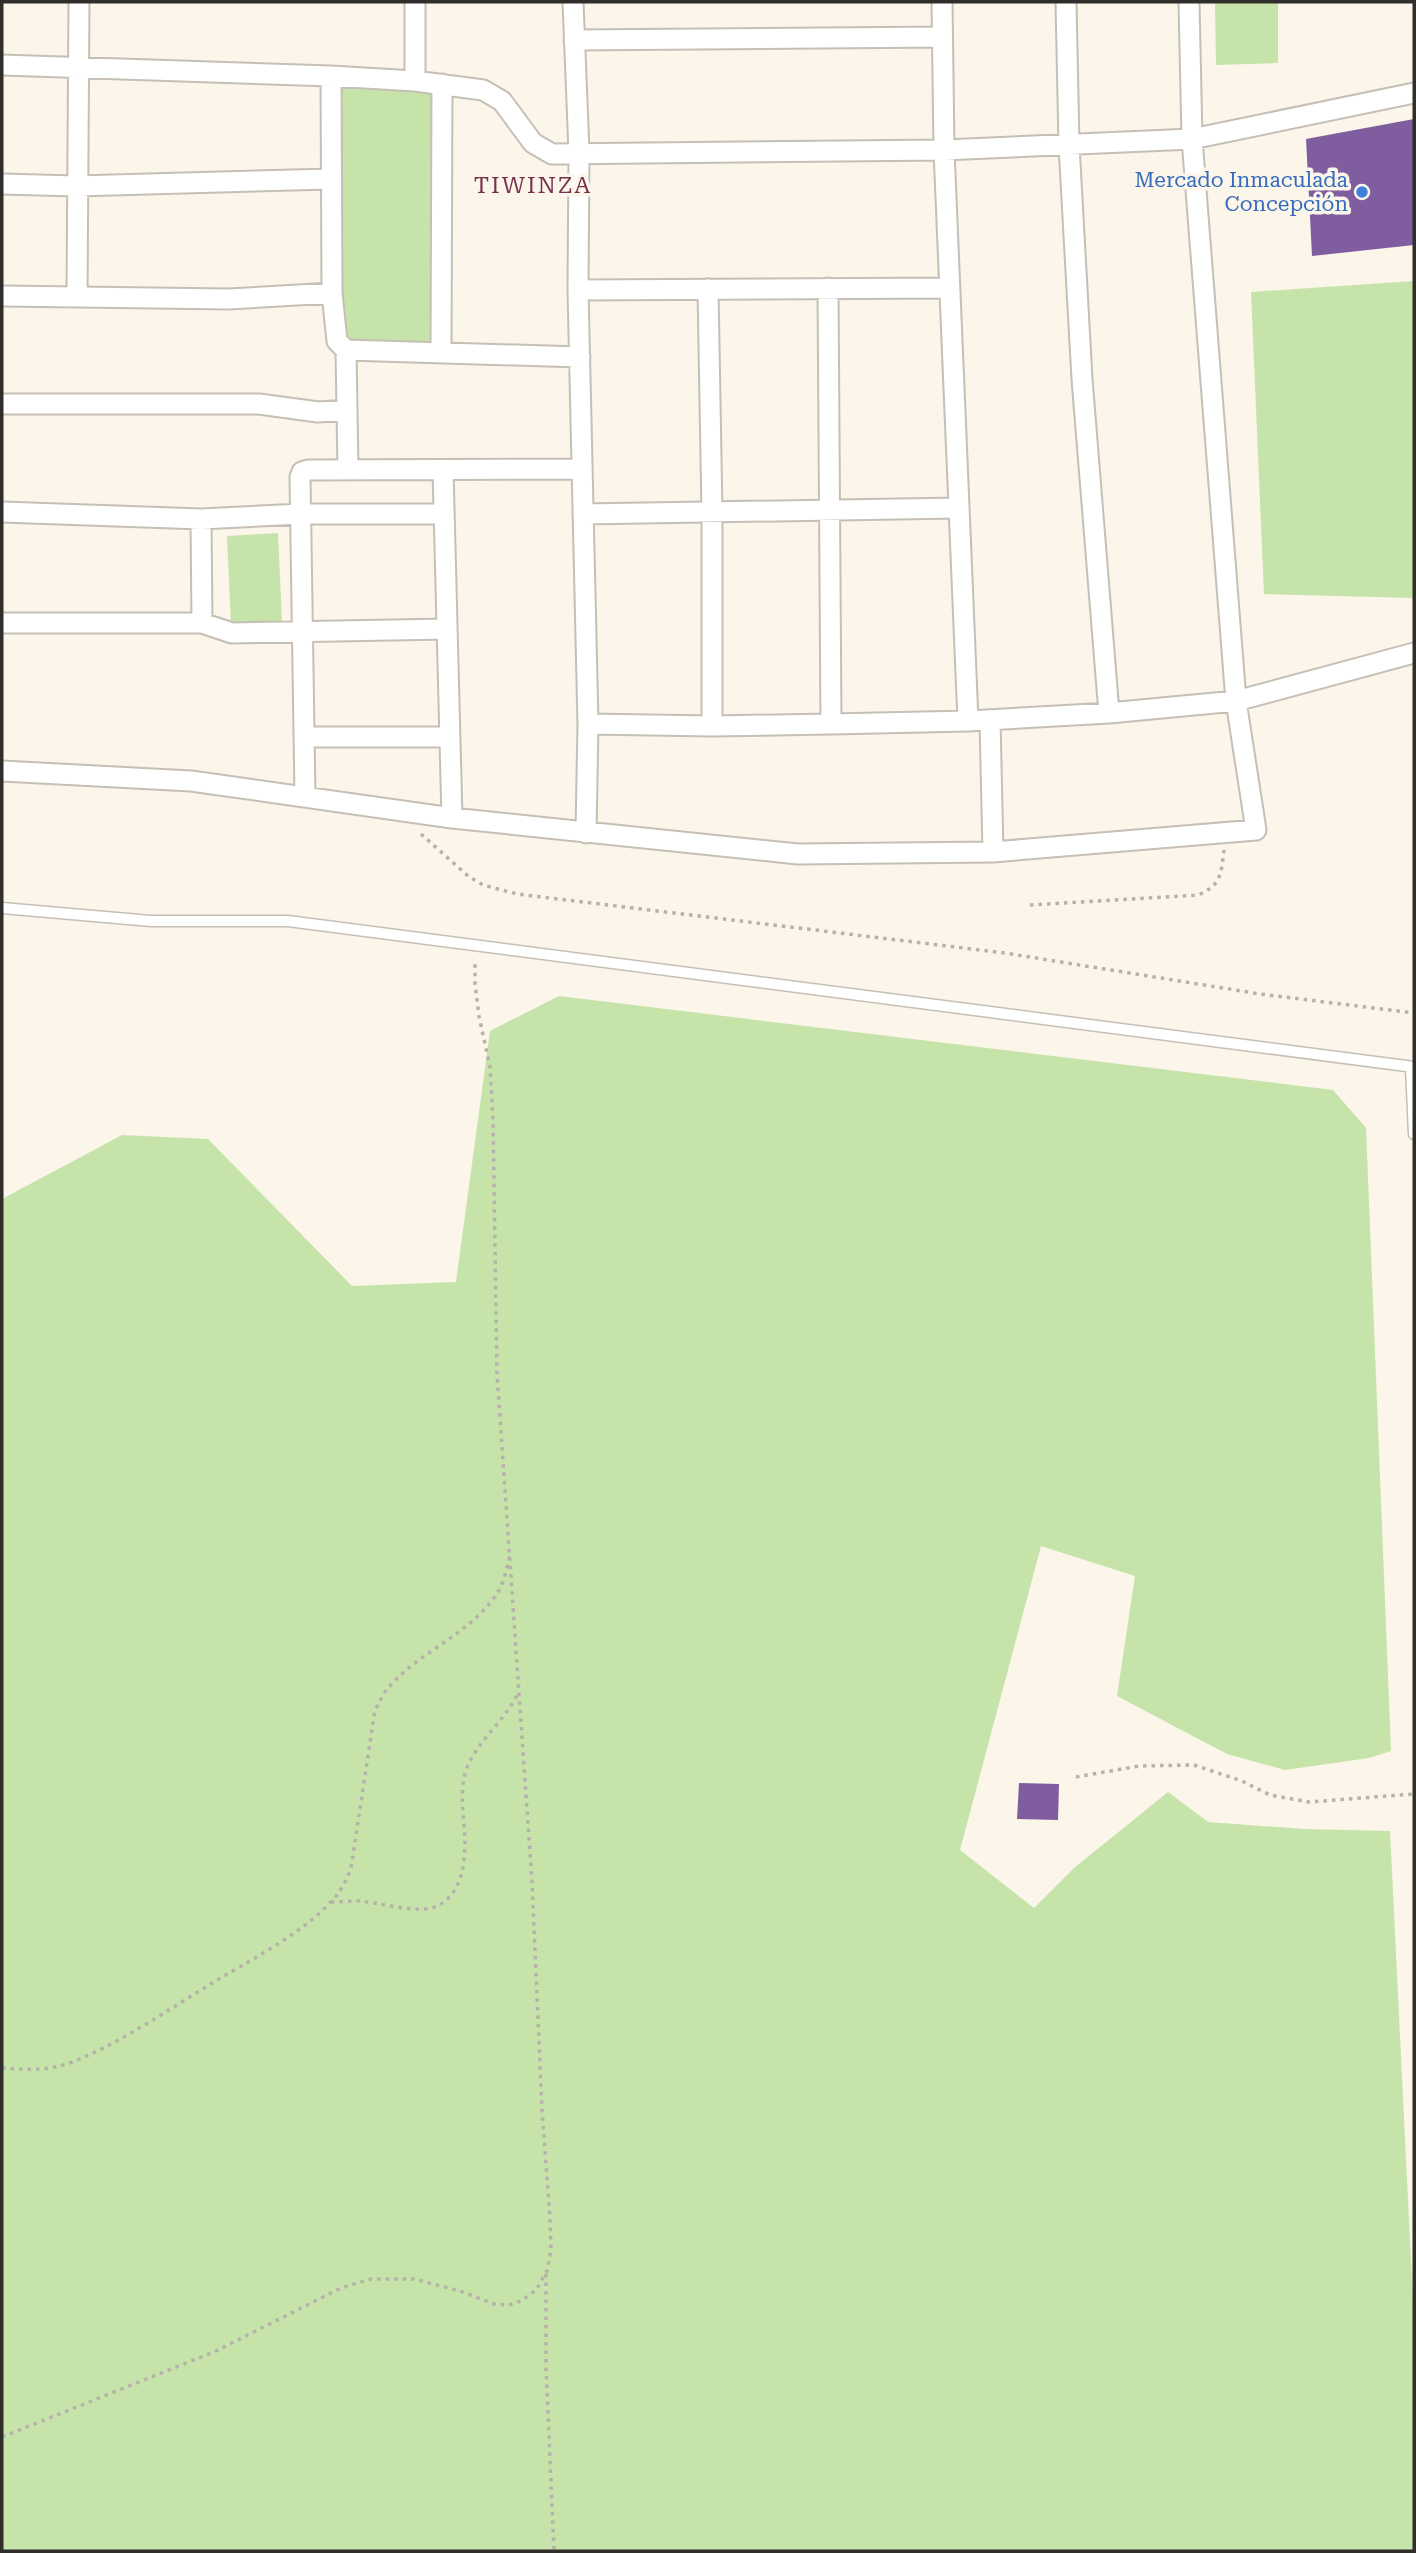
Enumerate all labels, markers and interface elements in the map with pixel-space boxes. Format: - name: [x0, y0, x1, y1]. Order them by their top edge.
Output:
- place label: Mercado Inmaculada Concepción: [1135, 168, 1349, 216]
- district label: TIWINZA: [474, 172, 592, 199]
- marker: Mercado Inmaculada Concepción: [1354, 184, 1370, 200]

